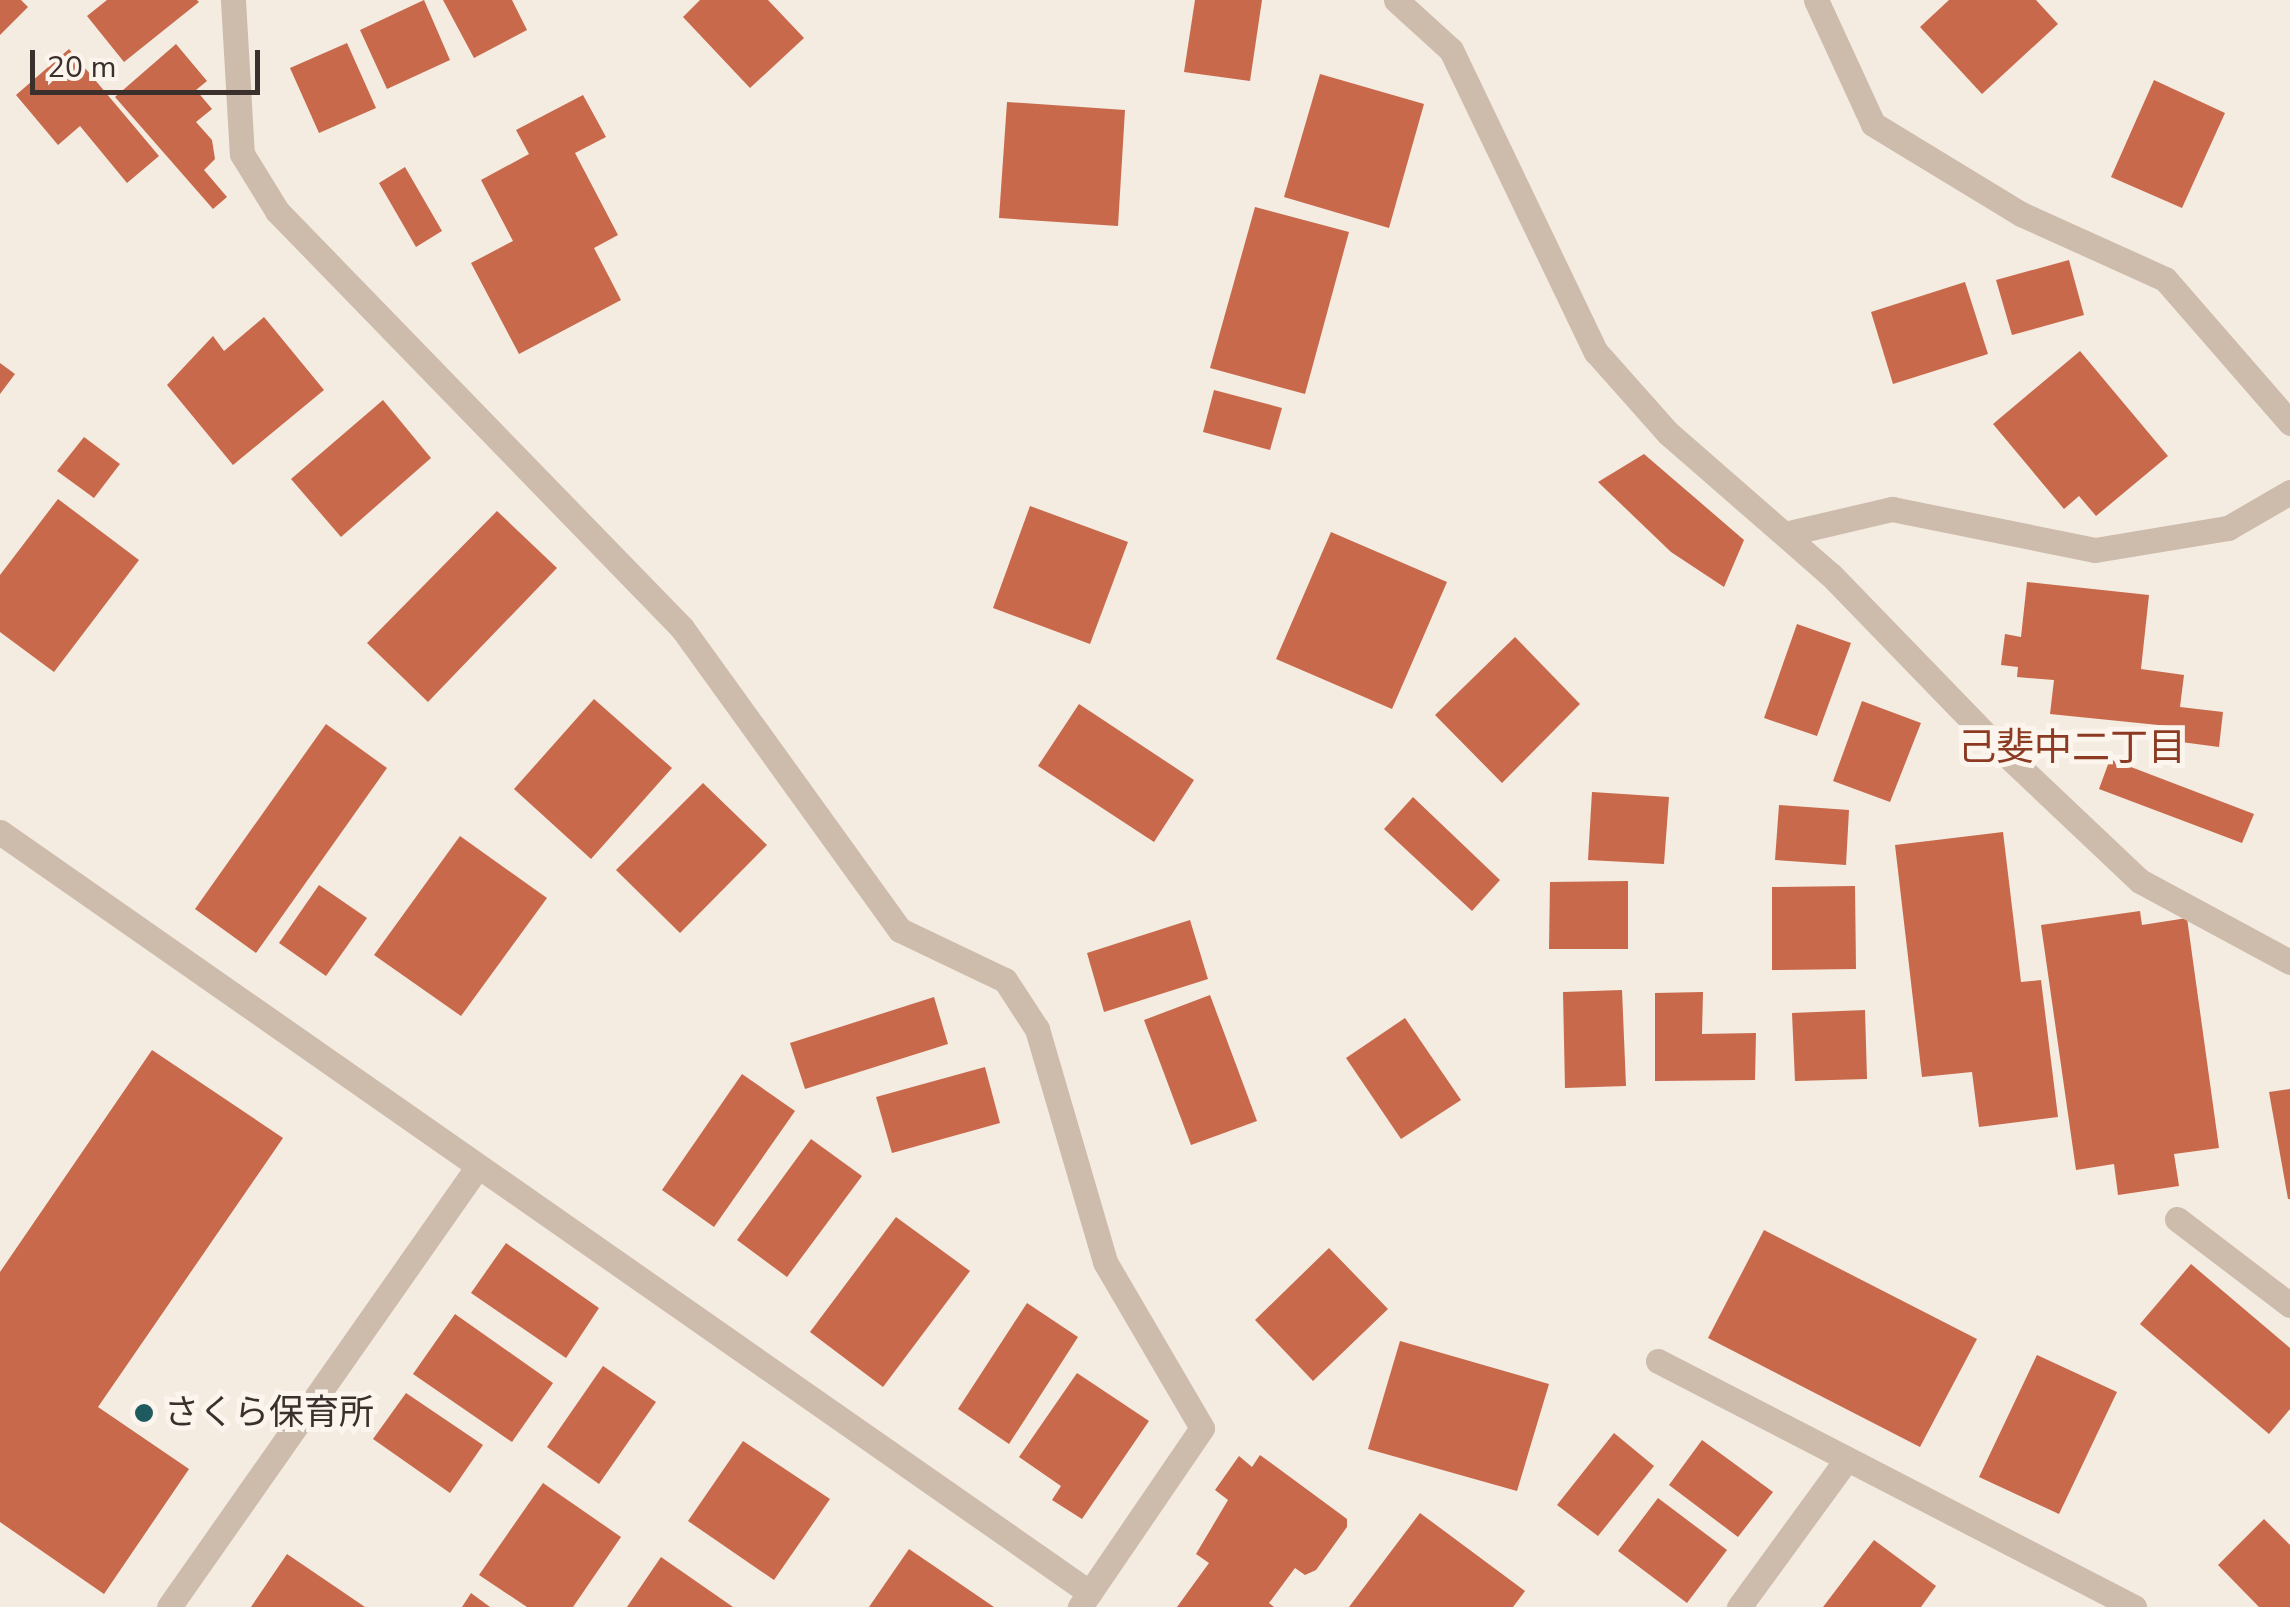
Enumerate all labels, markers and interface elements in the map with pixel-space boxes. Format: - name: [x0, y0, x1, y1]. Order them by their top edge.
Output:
- scale bar: [35, 30, 265, 92]
- text: 20 m: [47, 47, 116, 88]
- district label: 己斐中二丁目: [1958, 725, 2186, 771]
- place label: さくら保育所: [164, 1392, 374, 1434]
- marker: さくら保育所: [133, 1402, 155, 1424]

